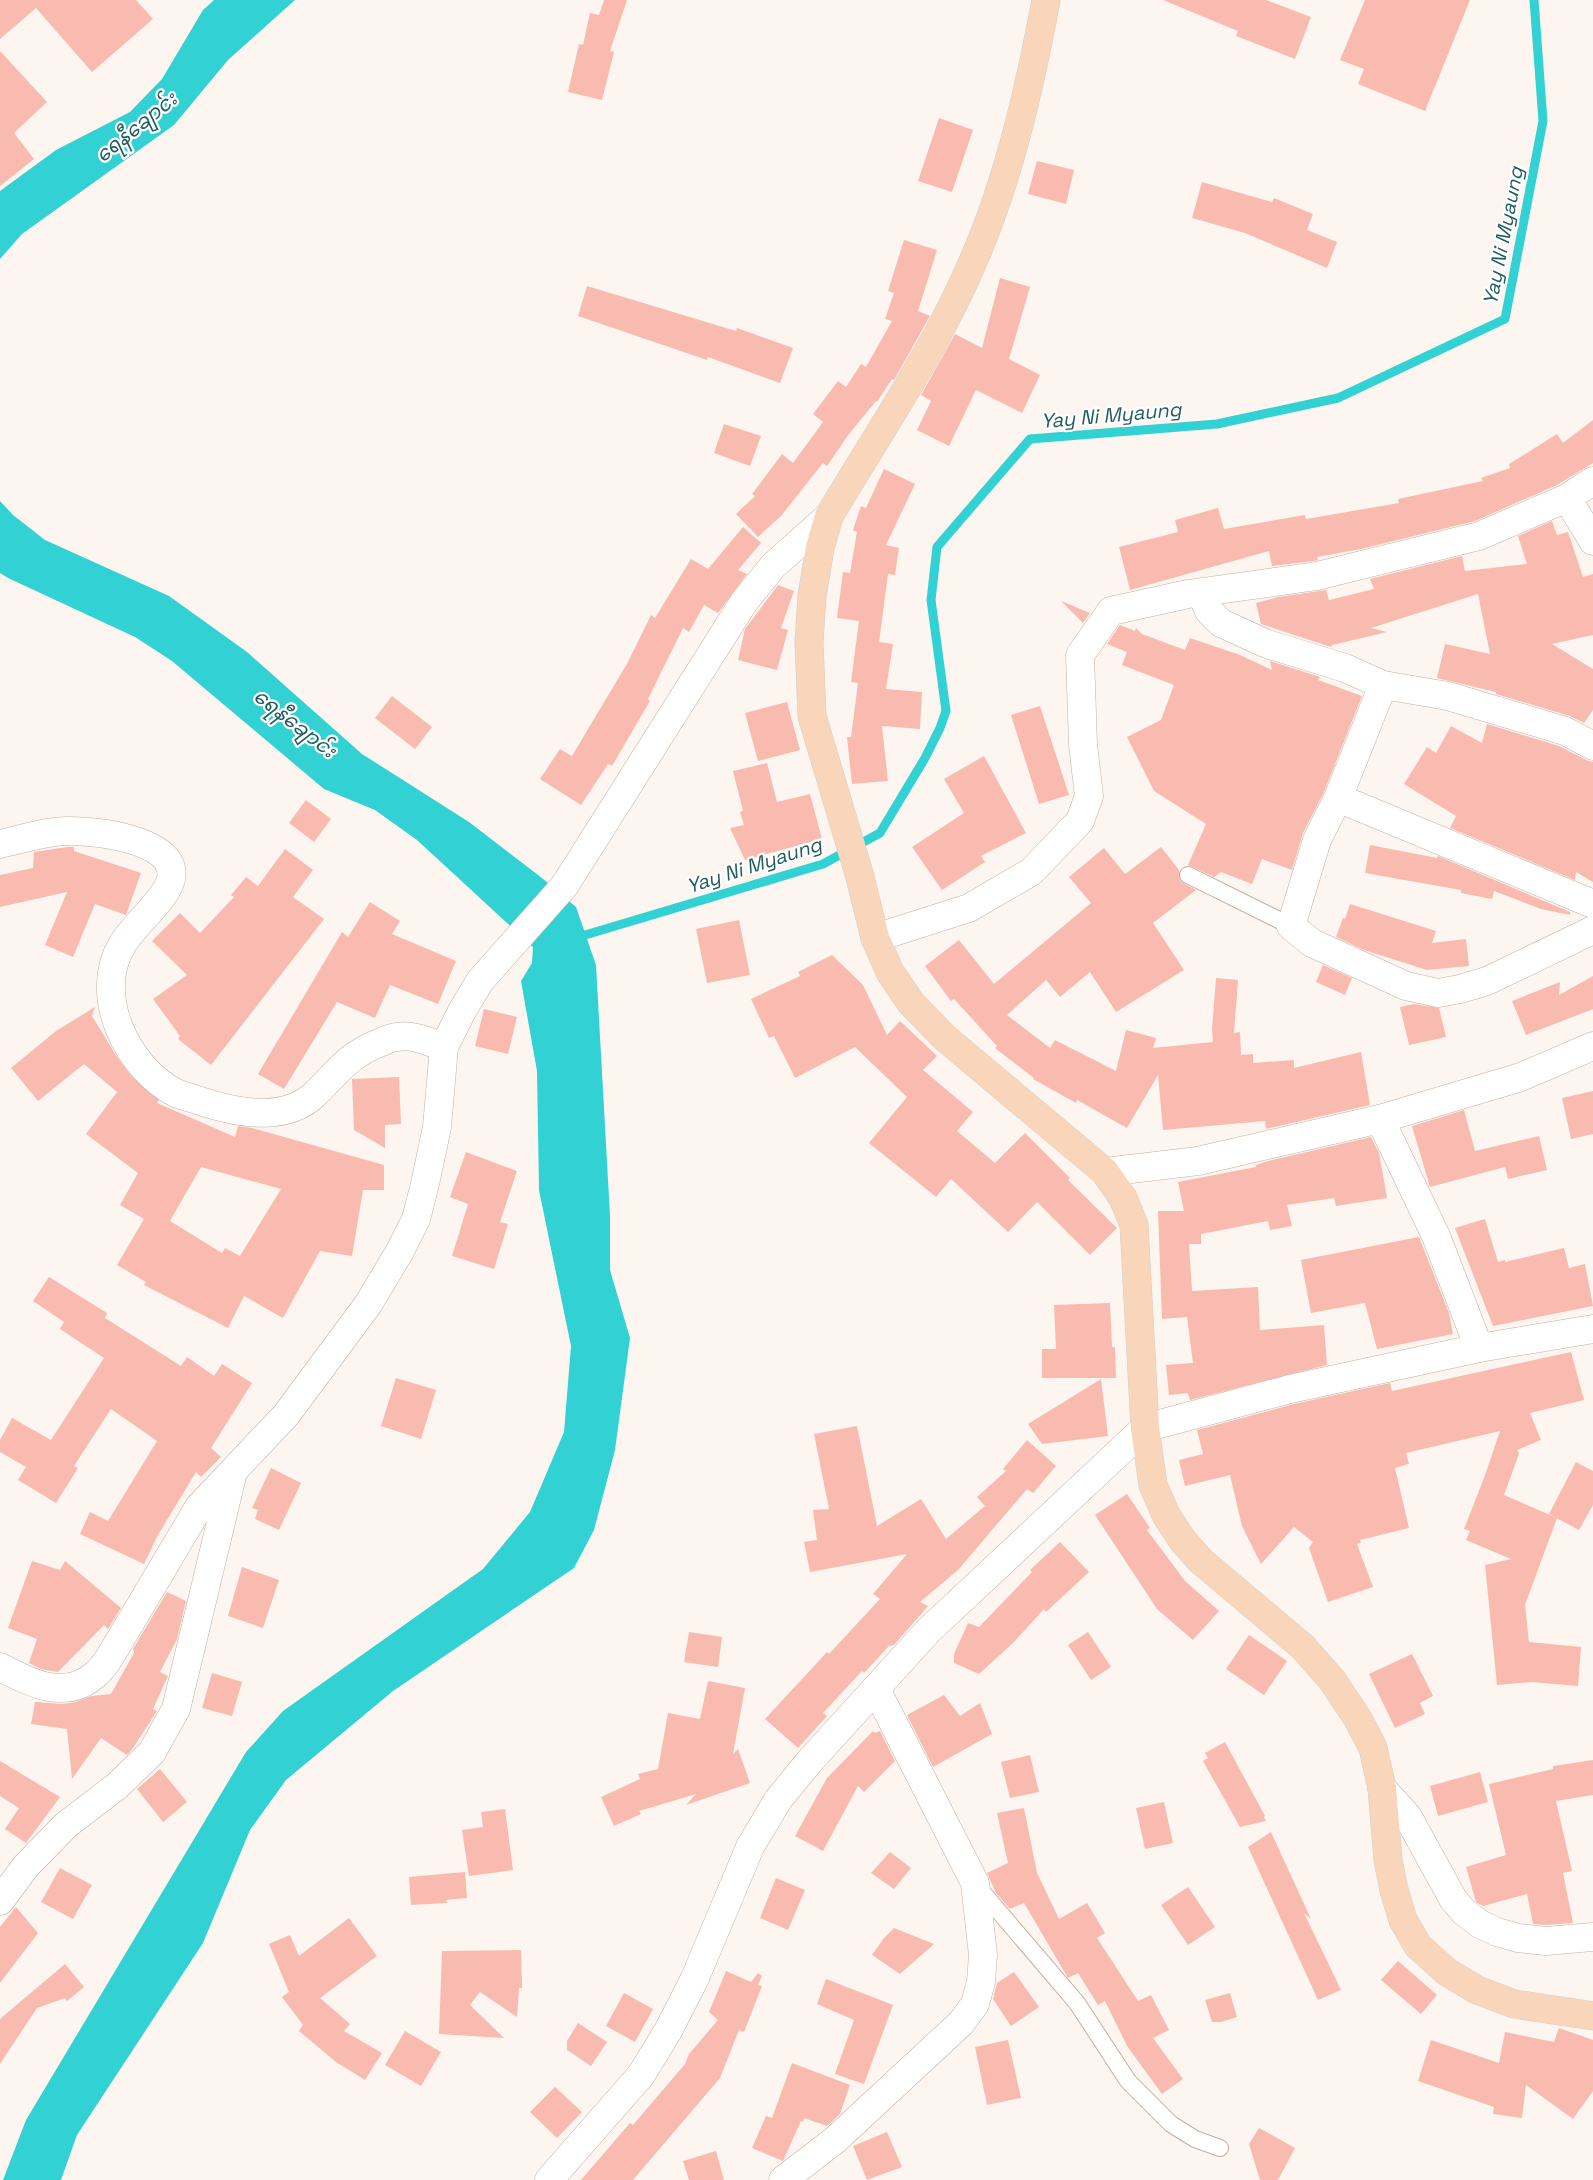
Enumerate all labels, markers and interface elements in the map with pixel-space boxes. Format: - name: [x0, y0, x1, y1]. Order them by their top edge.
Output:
- water label: ရေနီချောင်း: [89, 85, 185, 171]
- water label: Yay Ni Myaung: [1477, 163, 1529, 308]
- water label: Yay Ni Myaung: [1040, 396, 1183, 434]
- water label: ရေနီချောင်း: [246, 682, 343, 767]
- water label: Yay Ni Myaung: [683, 831, 826, 899]

